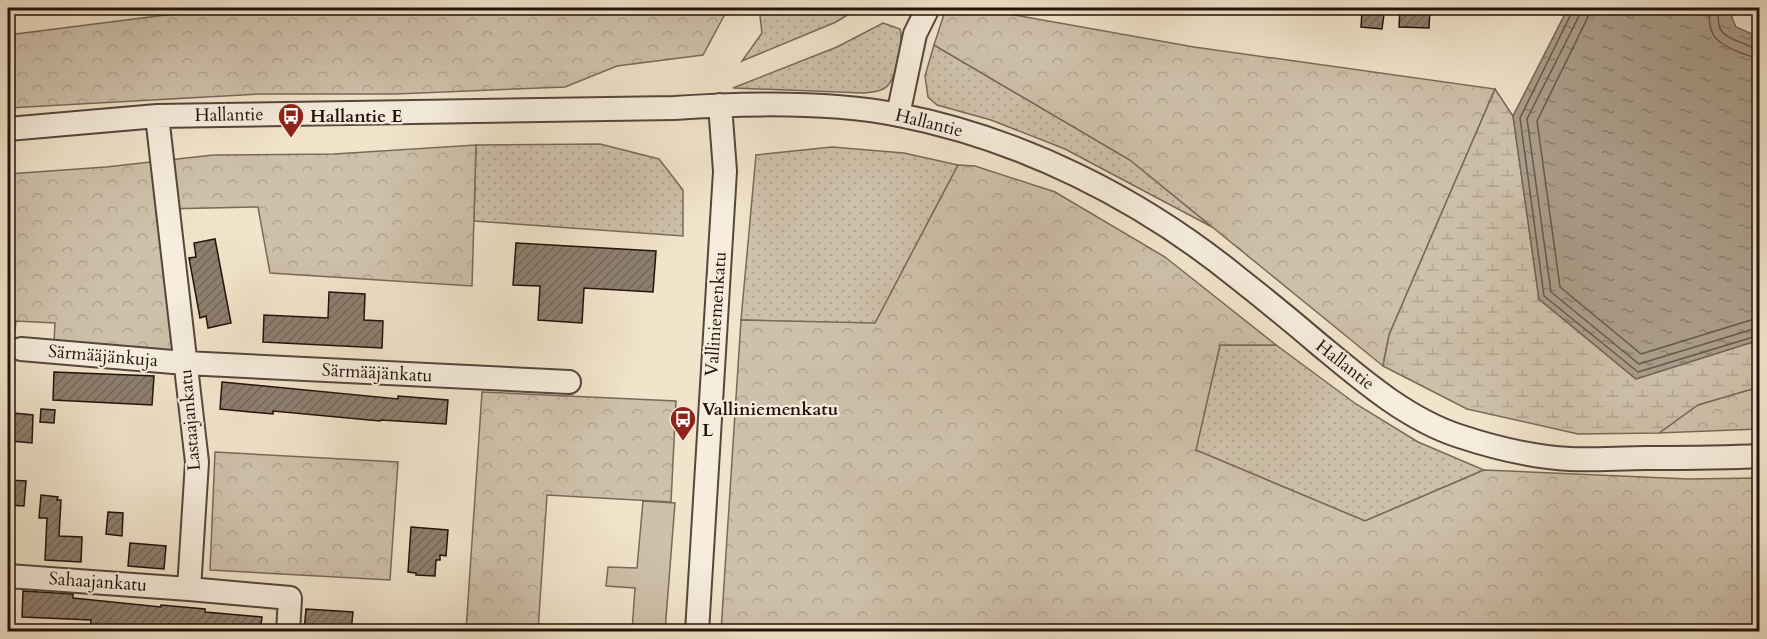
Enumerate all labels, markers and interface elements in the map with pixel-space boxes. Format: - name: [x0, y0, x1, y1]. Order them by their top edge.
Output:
- bus stop icon: Hallantie E: [276, 101, 306, 139]
- street label: Hallantie: [194, 102, 264, 128]
- street label: Hallantie: [893, 103, 965, 143]
- place label: Hallantie E: [310, 104, 402, 129]
- street label: Valliniemenkatu: [699, 251, 733, 377]
- street label: Hallantie: [1310, 334, 1380, 396]
- street label: Särmääjänkuja: [47, 339, 159, 373]
- street label: Särmääjänkatu: [321, 358, 433, 388]
- street label: Lastaajankatu: [173, 368, 207, 472]
- place label: Valliniemenkatu L: [702, 397, 839, 443]
- bus stop icon: Valliniemenkatu L: [668, 404, 698, 442]
- street label: Sahaajankatu: [48, 566, 148, 598]

